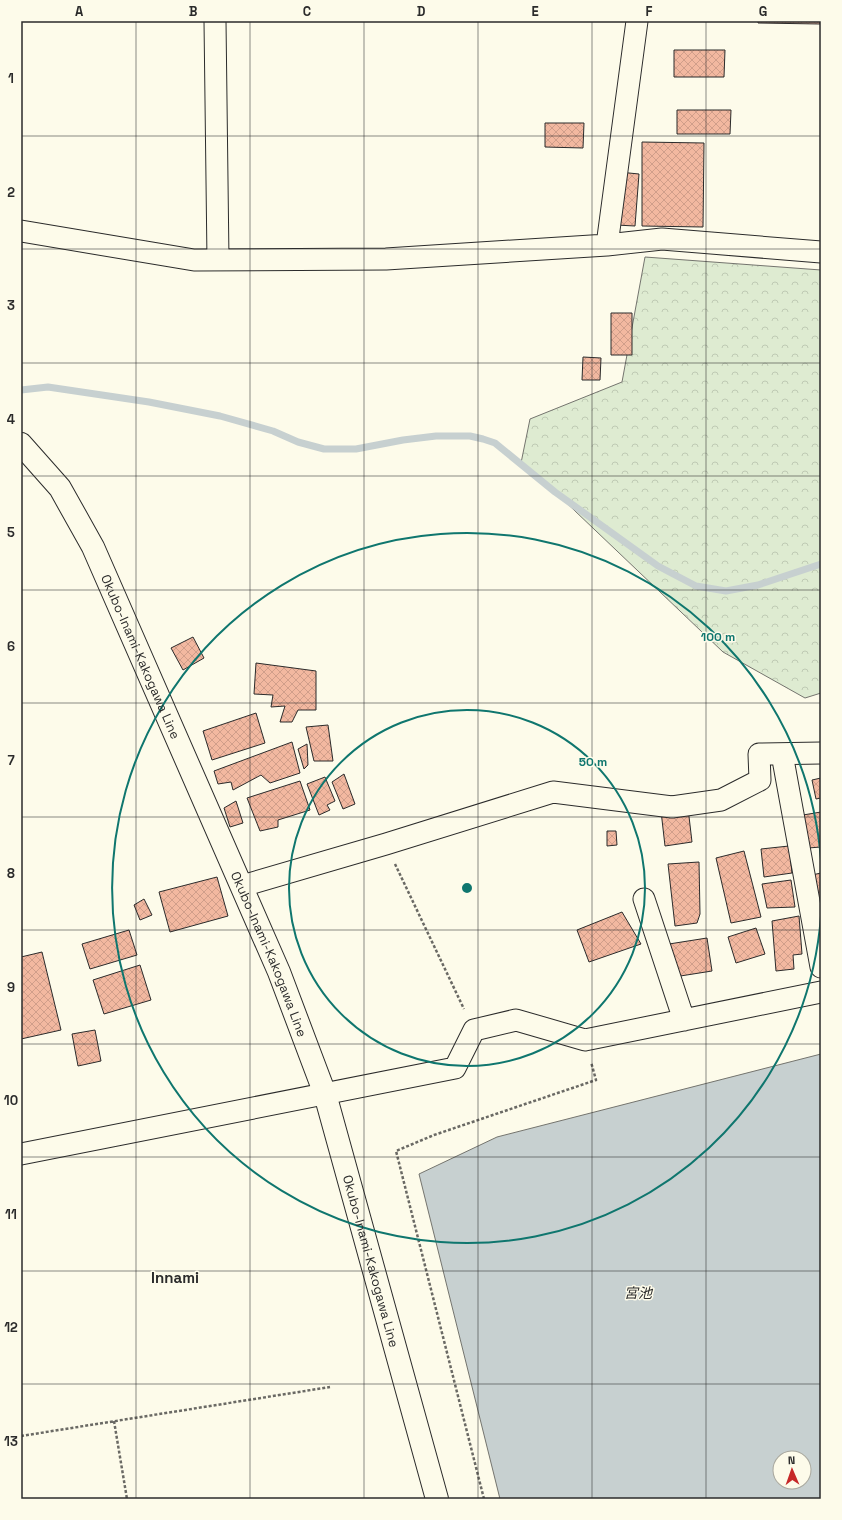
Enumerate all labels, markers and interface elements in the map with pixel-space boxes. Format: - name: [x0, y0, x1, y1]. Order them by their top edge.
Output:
- text: A: [75, 3, 84, 20]
- text: B: [189, 3, 198, 20]
- text: C: [303, 3, 311, 20]
- text: D: [417, 3, 426, 20]
- text: E: [531, 3, 539, 20]
- text: F: [646, 3, 653, 20]
- text: G: [759, 3, 767, 20]
- text: 1: [8, 70, 14, 87]
- text: 2: [7, 184, 15, 201]
- text: 3: [7, 297, 15, 314]
- text: 4: [7, 411, 15, 428]
- text: 5: [7, 524, 15, 541]
- street label: Okubo-Inami-Kakogawa Line: [97, 572, 184, 741]
- text: 100 m: [701, 629, 735, 645]
- text: 6: [7, 638, 15, 655]
- text: 7: [7, 752, 15, 769]
- text: 50 m: [579, 754, 607, 770]
- text: 8: [7, 865, 15, 882]
- street label: Okubo-Inami-Kakogawa Line: [227, 868, 311, 1039]
- centre of rings: [460, 881, 474, 895]
- text: 9: [7, 979, 15, 996]
- text: 10: [4, 1092, 18, 1109]
- street label: Okubo-Inami-Kakogawa Line: [339, 1173, 403, 1349]
- text: 11: [5, 1206, 17, 1223]
- district label: Innami: [151, 1268, 199, 1287]
- water label: 宮池: [624, 1284, 654, 1302]
- text: 12: [4, 1319, 18, 1336]
- text: 13: [4, 1433, 18, 1450]
- north arrow: [772, 1450, 812, 1490]
- text: N: [788, 1453, 796, 1467]

